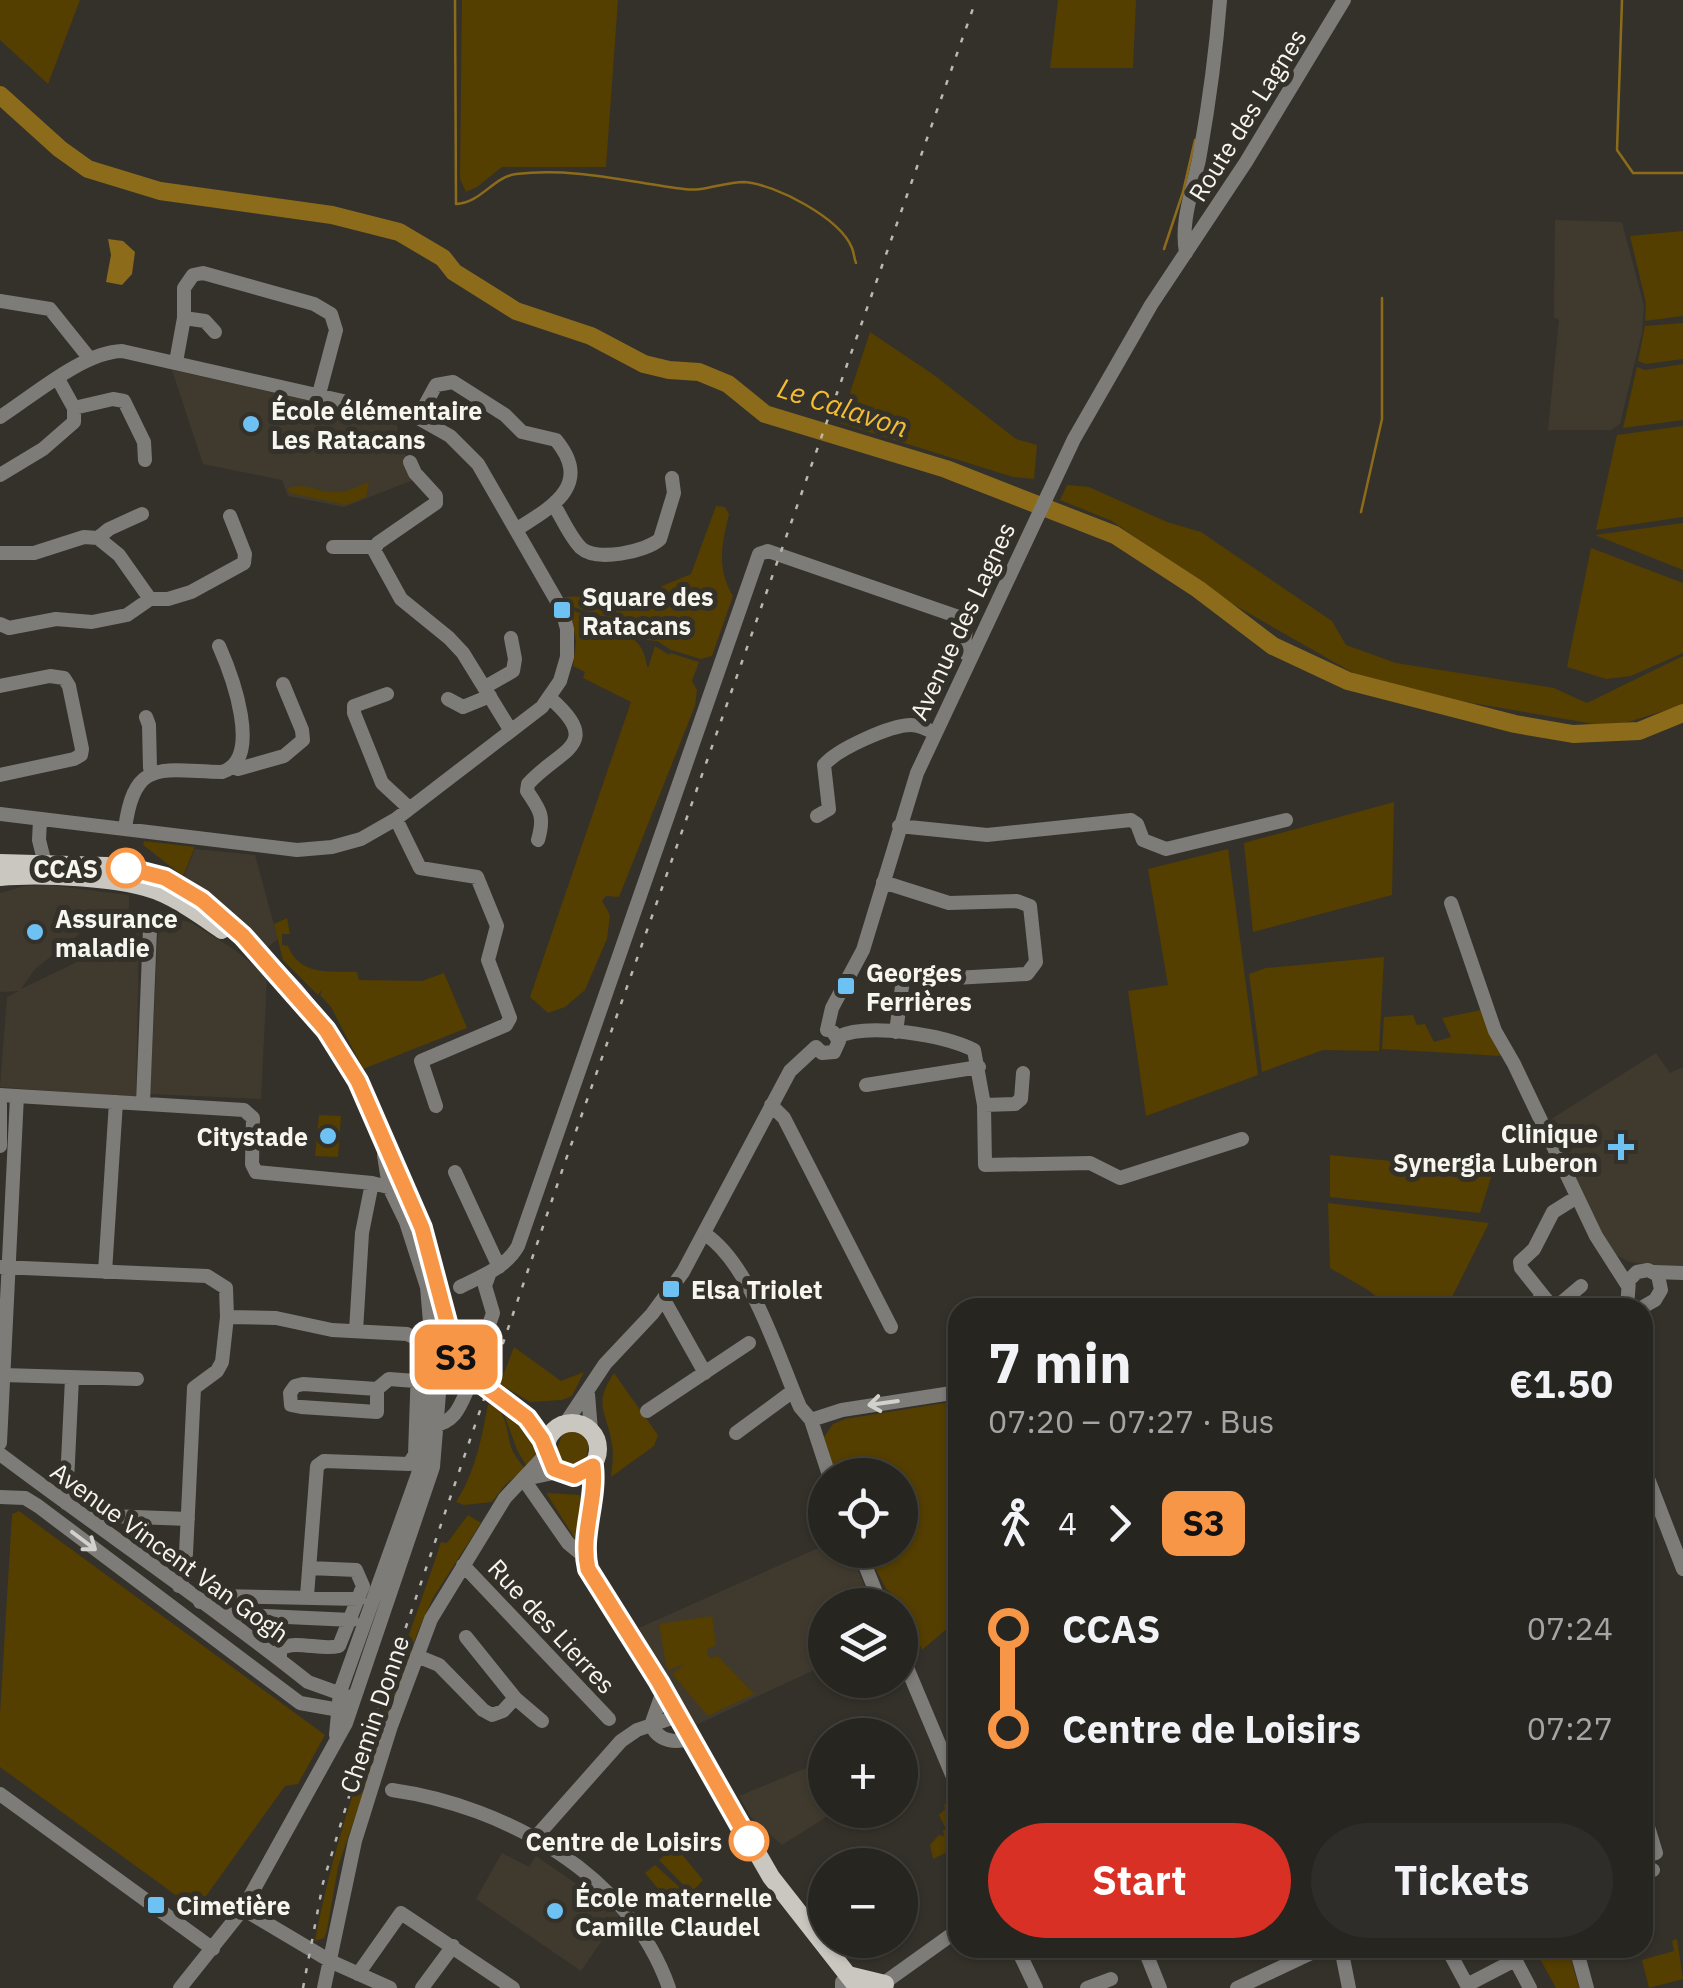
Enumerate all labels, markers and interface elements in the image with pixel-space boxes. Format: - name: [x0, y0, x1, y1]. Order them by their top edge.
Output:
- street label: Route des Lagnes: [1181, 22, 1313, 208]
- water label: Le Calavon: [773, 369, 913, 445]
- place label: École élémentaire Les Ratacans: [271, 394, 482, 456]
- marker: École élémentaire Les Ratacans: [240, 413, 262, 435]
- street label: Avenue des Lagnes: [902, 517, 1022, 725]
- place label: Square des Ratacans: [582, 580, 714, 642]
- marker: Square des Ratacans: [551, 599, 573, 621]
- marker: CCAS: [107, 849, 145, 887]
- place label: CCAS: [33, 852, 98, 885]
- place label: Assurance maladie: [55, 902, 178, 964]
- marker: Assurance maladie: [24, 921, 46, 943]
- place label: Georges Ferrières: [866, 956, 972, 1018]
- marker: Georges Ferrières: [835, 975, 857, 997]
- place label: Clinique Synergia Luberon: [1393, 1117, 1598, 1179]
- place label: Citystade: [196, 1120, 308, 1153]
- marker: Citystade: [317, 1125, 339, 1147]
- marker: Clinique Synergia Luberon: [1608, 1134, 1634, 1160]
- place label: Elsa Triolet: [691, 1273, 823, 1306]
- marker: Elsa Triolet: [660, 1278, 682, 1300]
- line badge: S3: [411, 1324, 501, 1390]
- text: 7 min: [988, 1327, 1132, 1398]
- text: S3: [435, 1334, 477, 1380]
- text: €1.50: [1509, 1359, 1613, 1408]
- one-way arrow: [868, 1395, 900, 1413]
- text: 07:20 – 07:27 · Bus: [988, 1400, 1274, 1442]
- street label: Avenue Vincent Van Gogh: [44, 1454, 296, 1650]
- map controls: [808, 1458, 918, 1958]
- button: locate: [808, 1458, 918, 1568]
- icon: walk: [988, 1496, 1043, 1551]
- icon: forward: [1092, 1496, 1147, 1551]
- text: S3: [1182, 1500, 1225, 1546]
- text: 4: [1058, 1502, 1077, 1544]
- one-way arrow: [70, 1529, 96, 1551]
- street label: Rue des Lierres: [481, 1552, 623, 1700]
- button: layers: [808, 1588, 918, 1698]
- text: CCAS: [1062, 1604, 1160, 1653]
- text: 07:24: [1527, 1607, 1613, 1649]
- street label: Chemin Donne: [332, 1631, 416, 1797]
- text: Centre de Loisirs: [1062, 1704, 1361, 1753]
- text: 07:27: [1527, 1707, 1613, 1749]
- button: +: [808, 1718, 918, 1828]
- marker: Centre de Loisirs: [730, 1822, 768, 1860]
- button: Start: [988, 1823, 1291, 1938]
- button: Tickets: [1311, 1823, 1613, 1938]
- place label: Centre de Loisirs: [525, 1825, 722, 1858]
- button: −: [808, 1848, 918, 1958]
- place label: École maternelle Camille Claudel: [575, 1881, 772, 1943]
- place label: Cimetière: [176, 1889, 291, 1922]
- marker: Cimetière: [145, 1894, 167, 1916]
- marker: École maternelle Camille Claudel: [544, 1900, 566, 1922]

